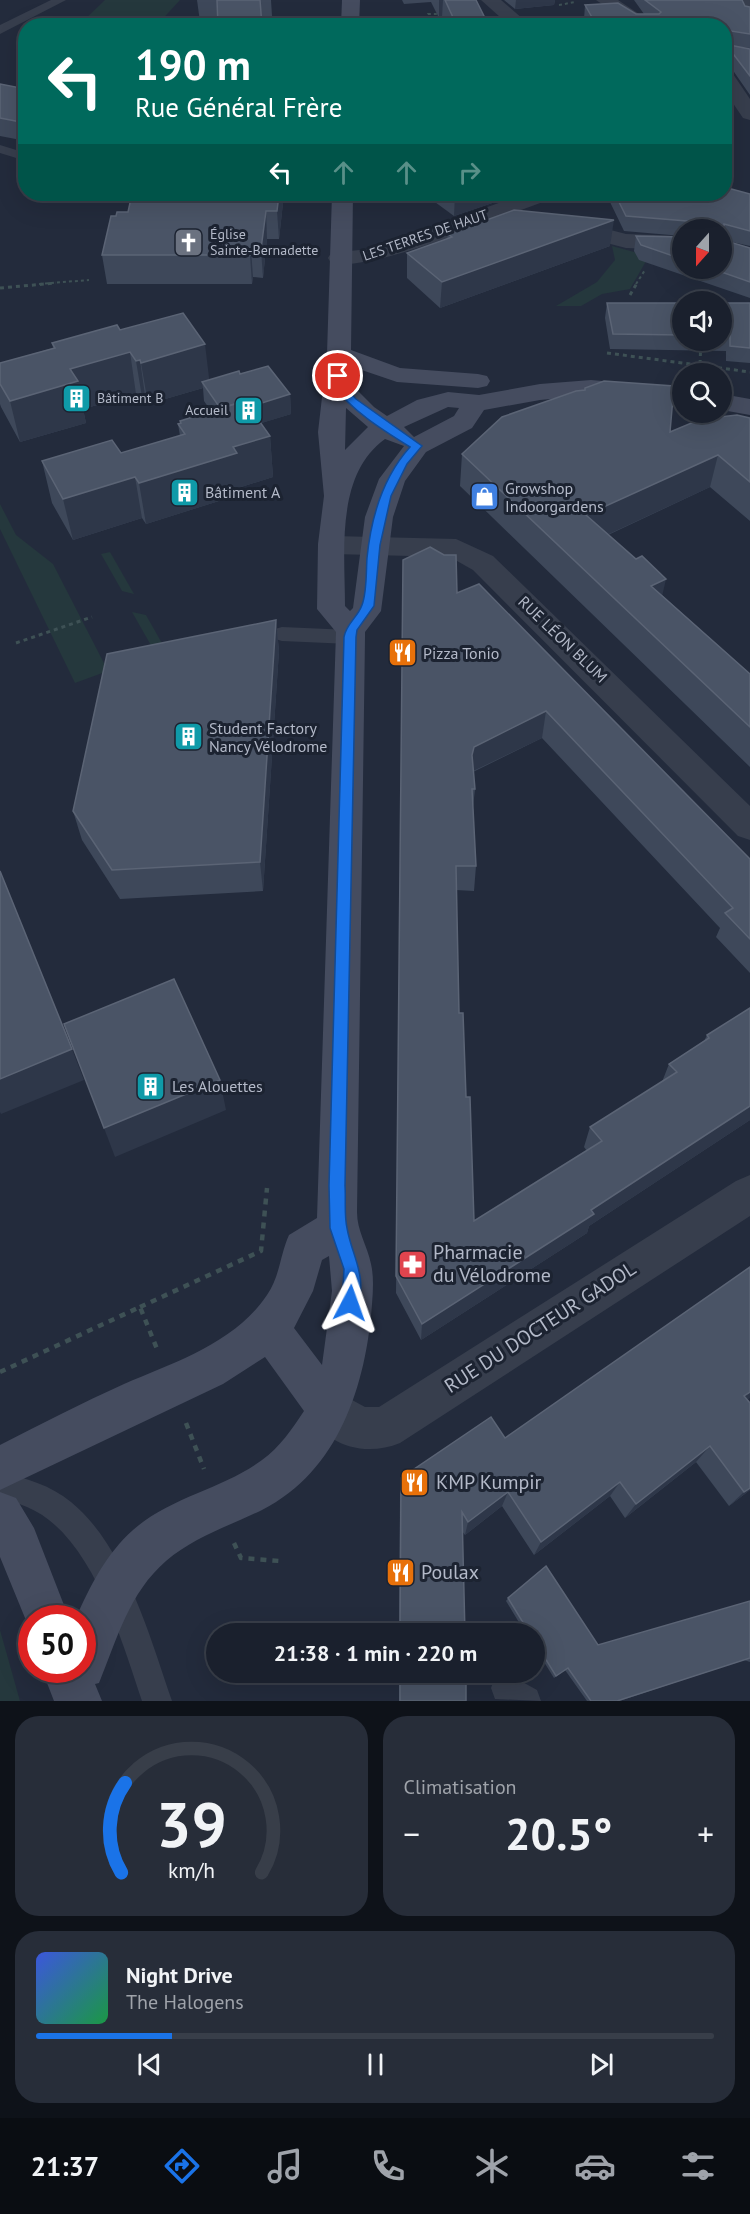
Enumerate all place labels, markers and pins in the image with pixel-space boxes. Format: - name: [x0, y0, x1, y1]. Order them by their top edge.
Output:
- place label: Église Sainte-Bernadette: [210, 225, 318, 259]
- church icon: Église Sainte-Bernadette: [173, 226, 205, 258]
- pin: [312, 350, 363, 401]
- building icon: Bâtiment B: [60, 382, 92, 414]
- place label: Bâtiment B: [97, 389, 163, 407]
- building icon: Accueil: [233, 394, 265, 426]
- place label: Accueil: [185, 401, 228, 419]
- building icon: Bâtiment A: [168, 476, 200, 508]
- place label: Growshop Indoorgardens: [505, 478, 604, 516]
- shop icon: Growshop Indoorgardens: [468, 481, 500, 513]
- place label: Bâtiment A: [205, 482, 281, 502]
- restaurant icon: Pizza Tonio: [386, 637, 418, 669]
- place label: Pizza Tonio: [423, 643, 499, 663]
- place label: Student Factory Nancy Vélodrome: [209, 718, 327, 756]
- building icon: Student Factory Nancy Vélodrome: [172, 721, 204, 753]
- building icon: Les Alouettes: [135, 1070, 167, 1102]
- place label: Les Alouettes: [172, 1076, 263, 1096]
- place label: Pharmacie du Vélodrome: [433, 1239, 551, 1288]
- pharmacy icon: Pharmacie du Vélodrome: [396, 1248, 428, 1280]
- restaurant icon: KMP Kumpir: [399, 1466, 431, 1498]
- place label: KMP Kumpir: [436, 1469, 542, 1495]
- restaurant icon: Poulax: [384, 1556, 416, 1588]
- place label: Poulax: [421, 1559, 479, 1585]

